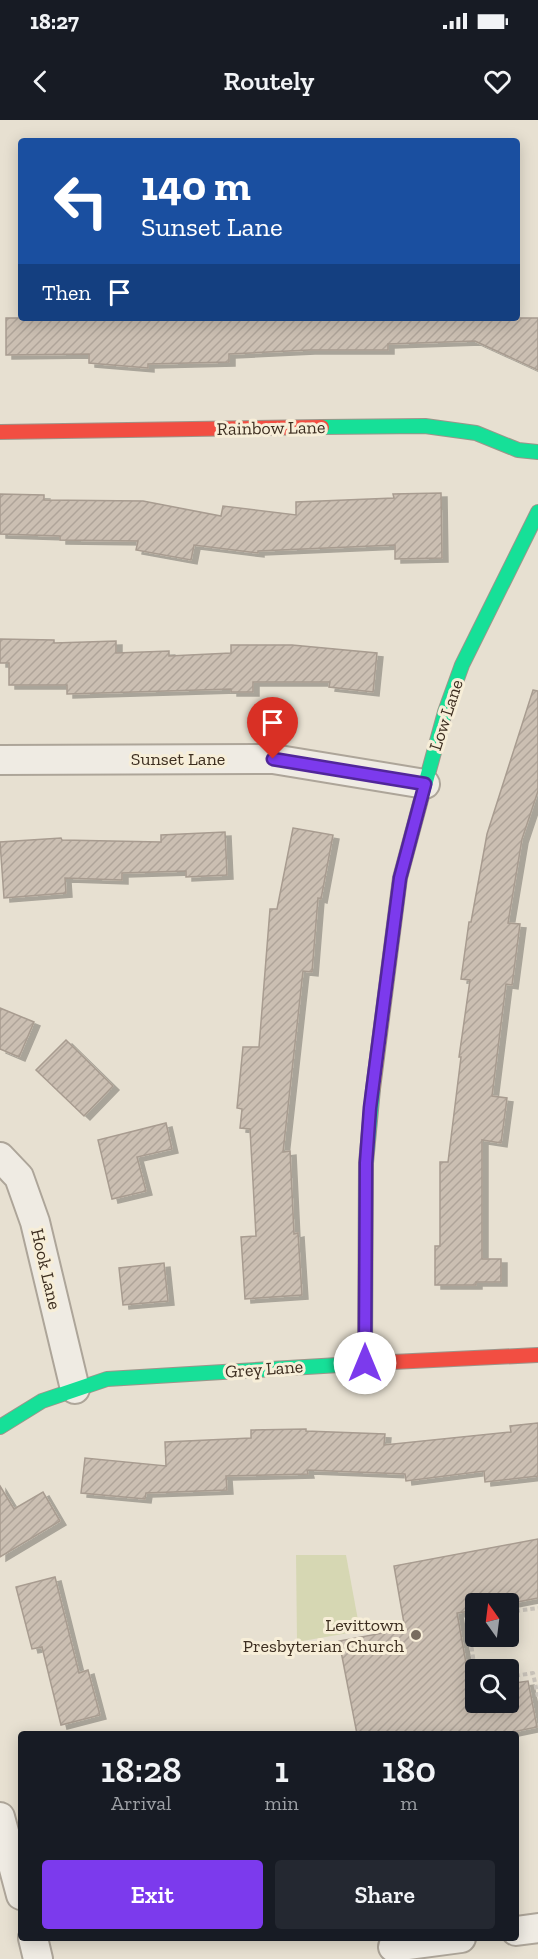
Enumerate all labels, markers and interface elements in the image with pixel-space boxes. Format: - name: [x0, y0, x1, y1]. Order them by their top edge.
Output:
- text: 18:27: [30, 8, 79, 35]
- icon: back: [24, 65, 57, 98]
- text: Routely: [224, 65, 314, 97]
- icon: heart: [481, 65, 514, 98]
- text: 140 m: [141, 160, 251, 211]
- icon: left: [42, 162, 120, 240]
- text: Sunset Lane: [141, 211, 283, 243]
- icon: arrive: [103, 276, 136, 309]
- text: Then: [42, 279, 91, 306]
- street label: Rainbow Lane: [217, 416, 325, 440]
- street label: Low Lane: [424, 677, 468, 753]
- pin: [247, 697, 298, 759]
- icon: arrive: [256, 706, 289, 739]
- street label: Sunset Lane: [131, 748, 225, 770]
- street label: Hook Lane: [26, 1226, 66, 1312]
- position arrow: [333, 1331, 397, 1395]
- street label: Grey Lane: [224, 1355, 304, 1383]
- north arrow: [465, 1593, 519, 1647]
- map controls: [465, 1593, 519, 1713]
- place label: Levittown Presbyterian Church: [243, 1614, 405, 1657]
- marker: Levittown Presbyterian Church: [409, 1628, 423, 1642]
- button: search: [465, 1659, 519, 1713]
- text: 18:28: [101, 1748, 182, 1791]
- text: 1: [274, 1748, 289, 1791]
- text: 180: [382, 1748, 436, 1791]
- text: Arrival: [111, 1791, 171, 1815]
- text: min: [264, 1791, 299, 1815]
- text: m: [400, 1791, 418, 1815]
- button: Exit: [42, 1860, 263, 1929]
- button: Share: [275, 1860, 495, 1929]

